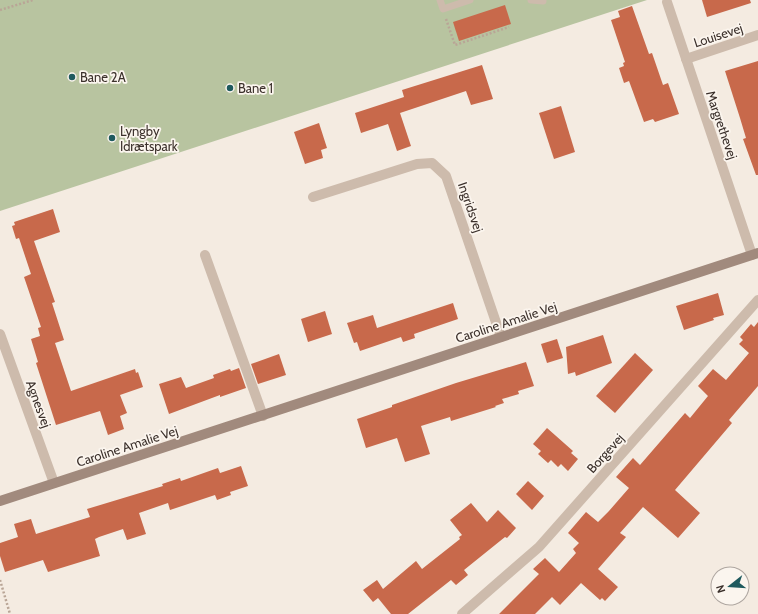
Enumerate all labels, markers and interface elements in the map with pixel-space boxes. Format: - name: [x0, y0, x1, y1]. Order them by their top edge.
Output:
- street label: Louisevej: [691, 20, 745, 51]
- place label: Bane 2A: [80, 69, 126, 85]
- marker: Bane 2A: [67, 72, 77, 82]
- place label: Bane 1: [238, 80, 273, 96]
- marker: Bane 1: [225, 83, 235, 93]
- street label: Margrethevej: [702, 89, 741, 162]
- place label: Lyngby Idrætspark: [120, 123, 178, 154]
- marker: Lyngby Idrætspark: [107, 133, 117, 143]
- street label: Ingridsvej: [454, 180, 487, 235]
- street label: Caroline Amalie Vej: [453, 298, 559, 347]
- street label: Agnesvej: [22, 378, 55, 430]
- street label: Caroline Amalie Vej: [74, 422, 180, 471]
- street label: Borgevej: [583, 430, 628, 477]
- north arrow: [710, 566, 750, 606]
- text: N: [713, 583, 728, 595]

